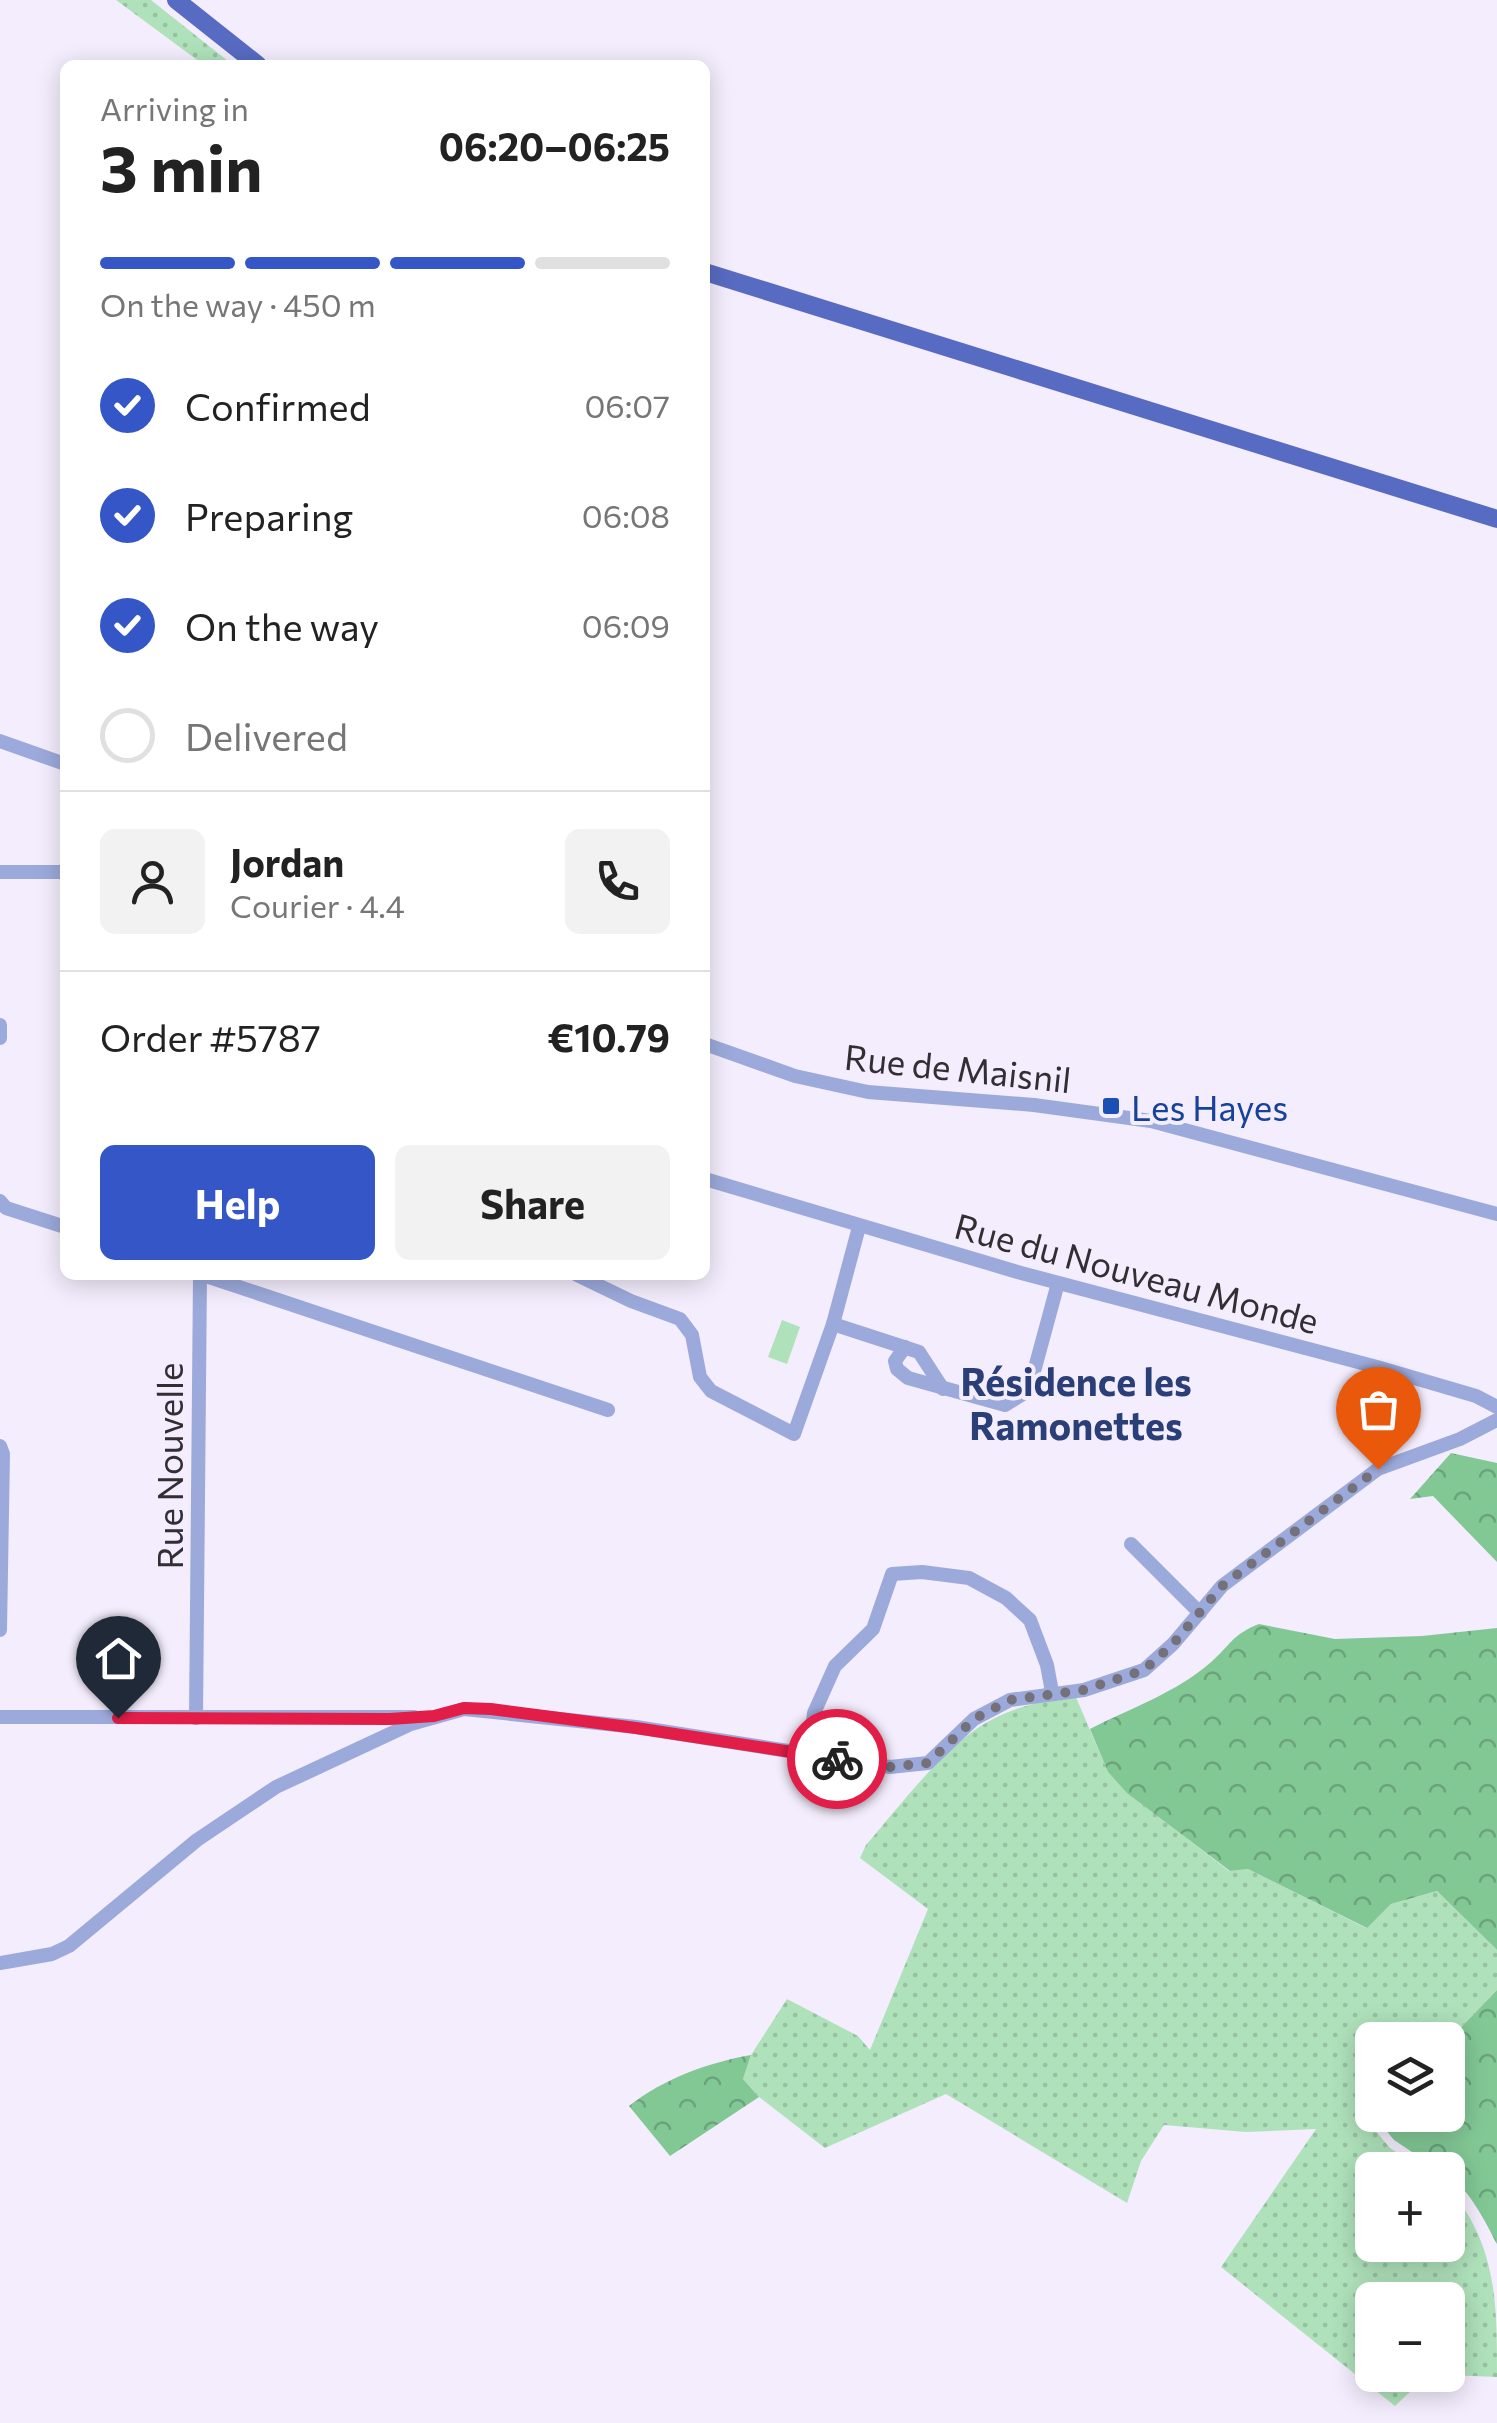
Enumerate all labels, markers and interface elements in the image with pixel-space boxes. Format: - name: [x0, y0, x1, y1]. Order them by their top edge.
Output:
- text: Arriving in: [100, 88, 249, 128]
- text: 06:20–06:25: [439, 122, 670, 169]
- text: 3 min: [100, 126, 263, 205]
- text: On the way · 450 m: [100, 284, 376, 324]
- icon: check: [100, 378, 155, 433]
- text: Confirmed: [185, 382, 371, 429]
- text: 06:07: [584, 385, 670, 425]
- icon: check: [100, 488, 155, 543]
- text: Preparing: [185, 492, 353, 539]
- text: 06:08: [582, 495, 670, 535]
- icon: check: [100, 598, 155, 653]
- text: On the way: [185, 602, 379, 649]
- text: 06:09: [582, 605, 670, 645]
- text: Delivered: [185, 712, 348, 759]
- button: person: [100, 829, 205, 934]
- button: phone: [565, 829, 670, 934]
- text: Jordan: [230, 838, 344, 885]
- text: Courier · 4.4: [230, 885, 405, 925]
- text: Order #5787: [100, 1013, 321, 1060]
- text: €10.79: [548, 1013, 670, 1060]
- street label: Rue de Maisnil: [843, 1034, 1073, 1100]
- place label: Les Hayes: [1131, 1085, 1288, 1128]
- marker: Les Hayes: [1100, 1095, 1122, 1117]
- button: Help: [100, 1145, 375, 1260]
- button: Share: [395, 1145, 670, 1260]
- street label: Rue du Nouveau Monde: [950, 1203, 1324, 1341]
- district label: Résidence les Ramonettes: [960, 1357, 1192, 1448]
- street label: Rue Nouvelle: [147, 1363, 190, 1569]
- pin: [1336, 1367, 1421, 1470]
- icon: bag: [1351, 1382, 1406, 1437]
- pin: [76, 1616, 161, 1719]
- icon: home: [91, 1631, 146, 1686]
- courier: [787, 1709, 887, 1809]
- icon: bike: [810, 1732, 865, 1787]
- map controls: [1355, 2022, 1465, 2392]
- button: layers: [1355, 2022, 1465, 2132]
- button: +: [1355, 2152, 1465, 2262]
- button: −: [1355, 2282, 1465, 2392]

